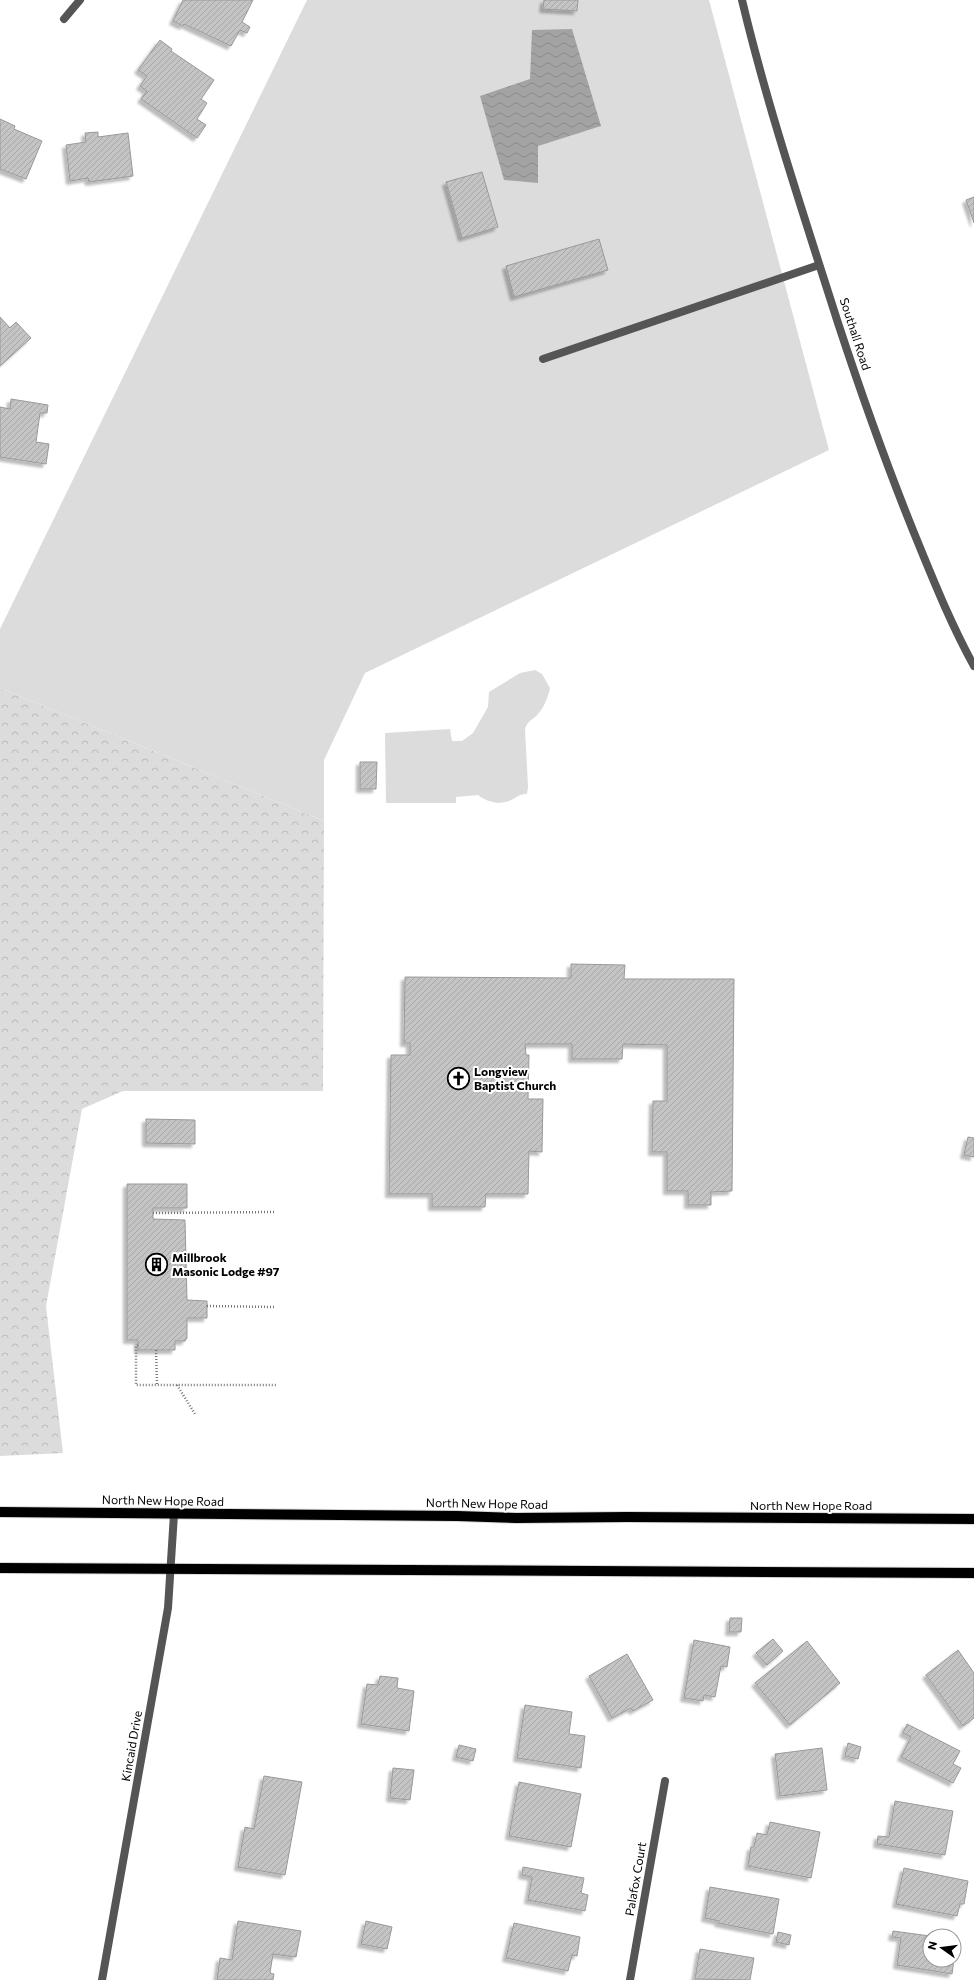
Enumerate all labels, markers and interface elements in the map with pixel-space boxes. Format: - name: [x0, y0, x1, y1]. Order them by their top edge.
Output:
- street label: Southall Road: [838, 296, 874, 372]
- place label: Longview Baptist Church: [474, 1064, 556, 1092]
- church icon: Longview Baptist Church: [446, 1066, 472, 1092]
- place label: Millbrook Masonic Lodge #97: [172, 1250, 280, 1278]
- building icon: Millbrook Masonic Lodge #97: [144, 1252, 170, 1278]
- street label: North New Hope Road: [102, 1492, 224, 1508]
- street label: North New Hope Road: [426, 1495, 548, 1511]
- street label: North New Hope Road: [750, 1498, 872, 1512]
- street label: Kincaid Drive: [118, 1709, 144, 1782]
- street label: Palafox Court: [622, 1841, 648, 1917]
- north arrow: [922, 1928, 962, 1968]
- text: N: [925, 1940, 939, 1951]

